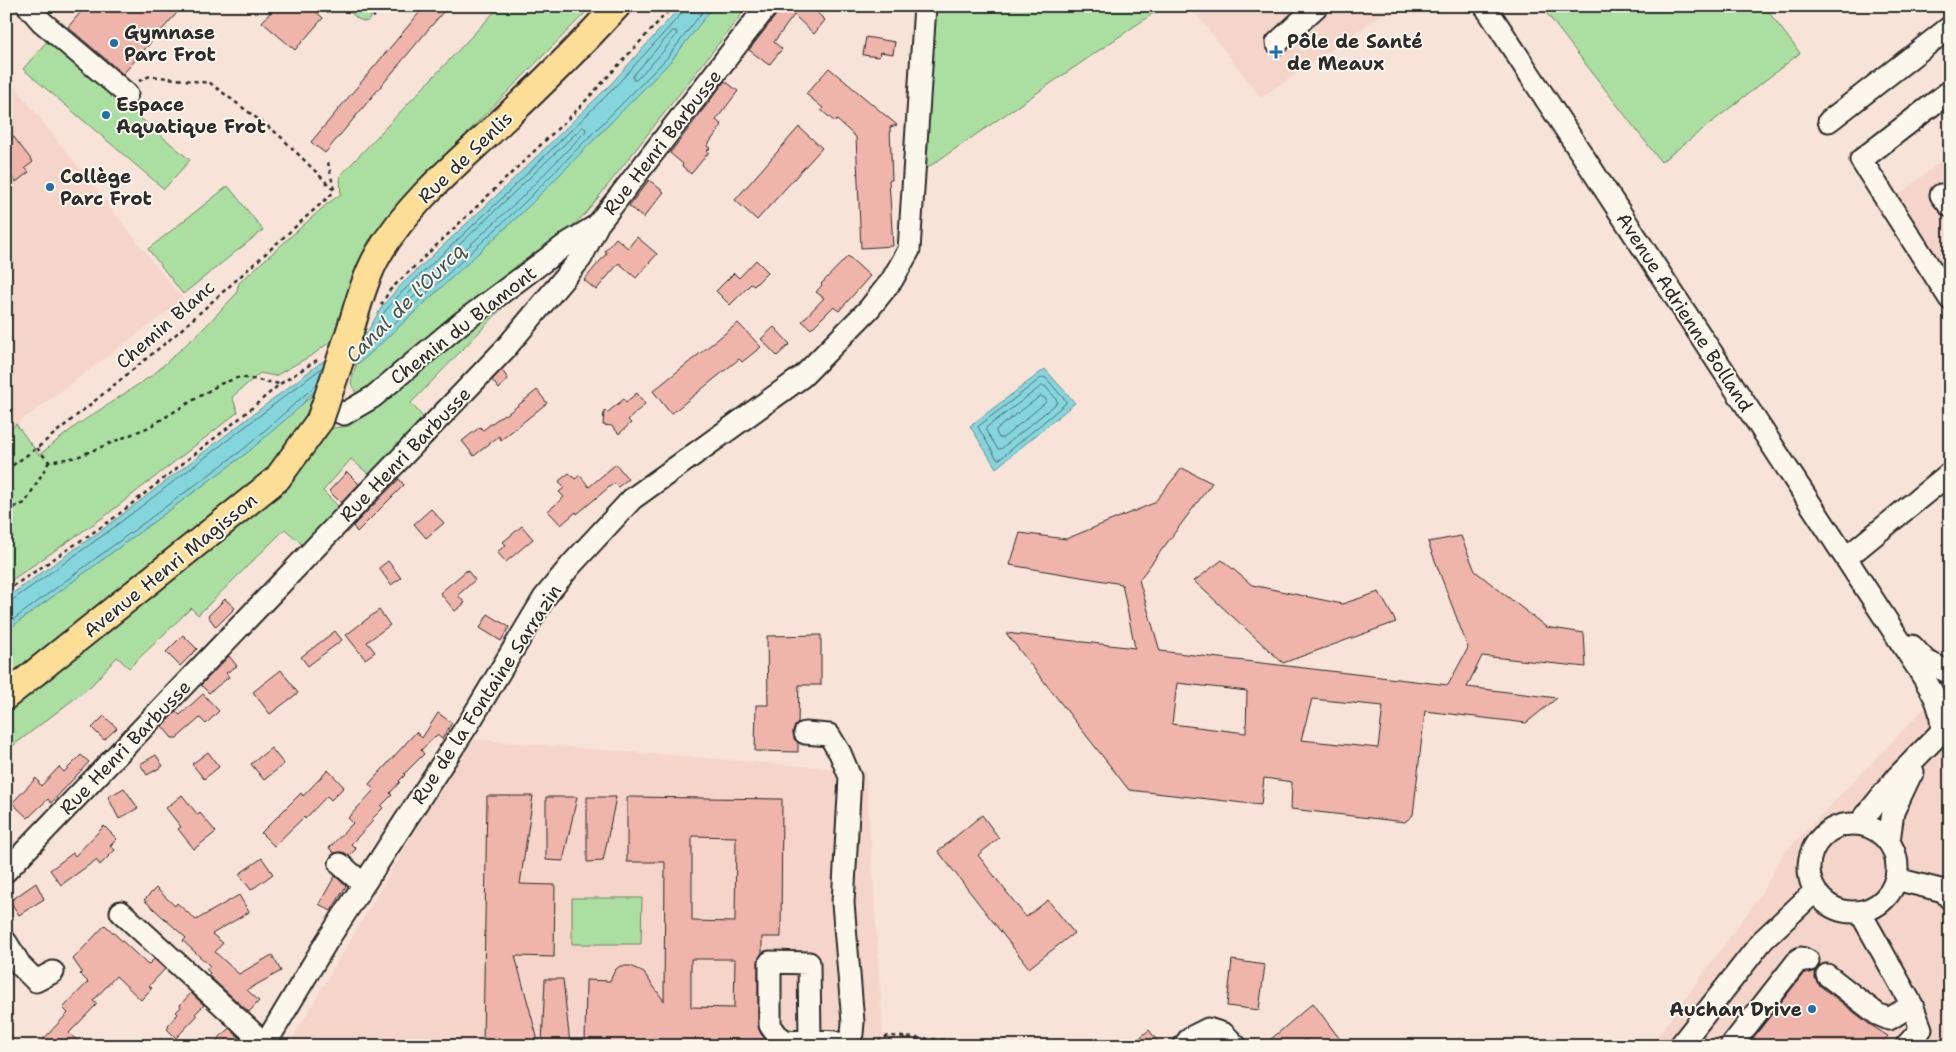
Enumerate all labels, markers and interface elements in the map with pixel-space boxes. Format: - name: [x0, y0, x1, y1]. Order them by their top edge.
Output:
- place label: Gymnase Parc Frot: [124, 20, 216, 67]
- place label: Pôle de Santé de Meaux: [1287, 29, 1423, 76]
- marker: Gymnase Parc Frot: [108, 37, 120, 49]
- marker: Pôle de Santé de Meaux: [1269, 45, 1283, 59]
- street label: Rue Henri Barbusse: [598, 64, 727, 220]
- place label: Espace Aquatique Frot: [116, 92, 266, 139]
- street label: Rue de Senlis: [413, 106, 518, 209]
- marker: Espace Aquatique Frot: [100, 109, 112, 121]
- place label: Collège Parc Frot: [60, 164, 152, 211]
- marker: Collège Parc Frot: [44, 181, 56, 193]
- street label: Avenue Adrienne Bolland: [1611, 208, 1758, 417]
- water label: Canal de l'Ourcq: [340, 237, 471, 368]
- street label: Chemin du Blamont: [385, 260, 541, 390]
- street label: Chemin Blanc: [111, 275, 220, 374]
- street label: Rue Henri Barbusse: [334, 381, 476, 527]
- street label: Avenue Henri Magisson: [78, 487, 262, 643]
- street label: Rue de la Fontaine Sarrazin: [406, 580, 567, 809]
- street label: Rue Henri Barbusse: [54, 674, 196, 820]
- place label: Auchan Drive: [1669, 997, 1802, 1022]
- marker: Auchan Drive: [1806, 1003, 1818, 1015]

